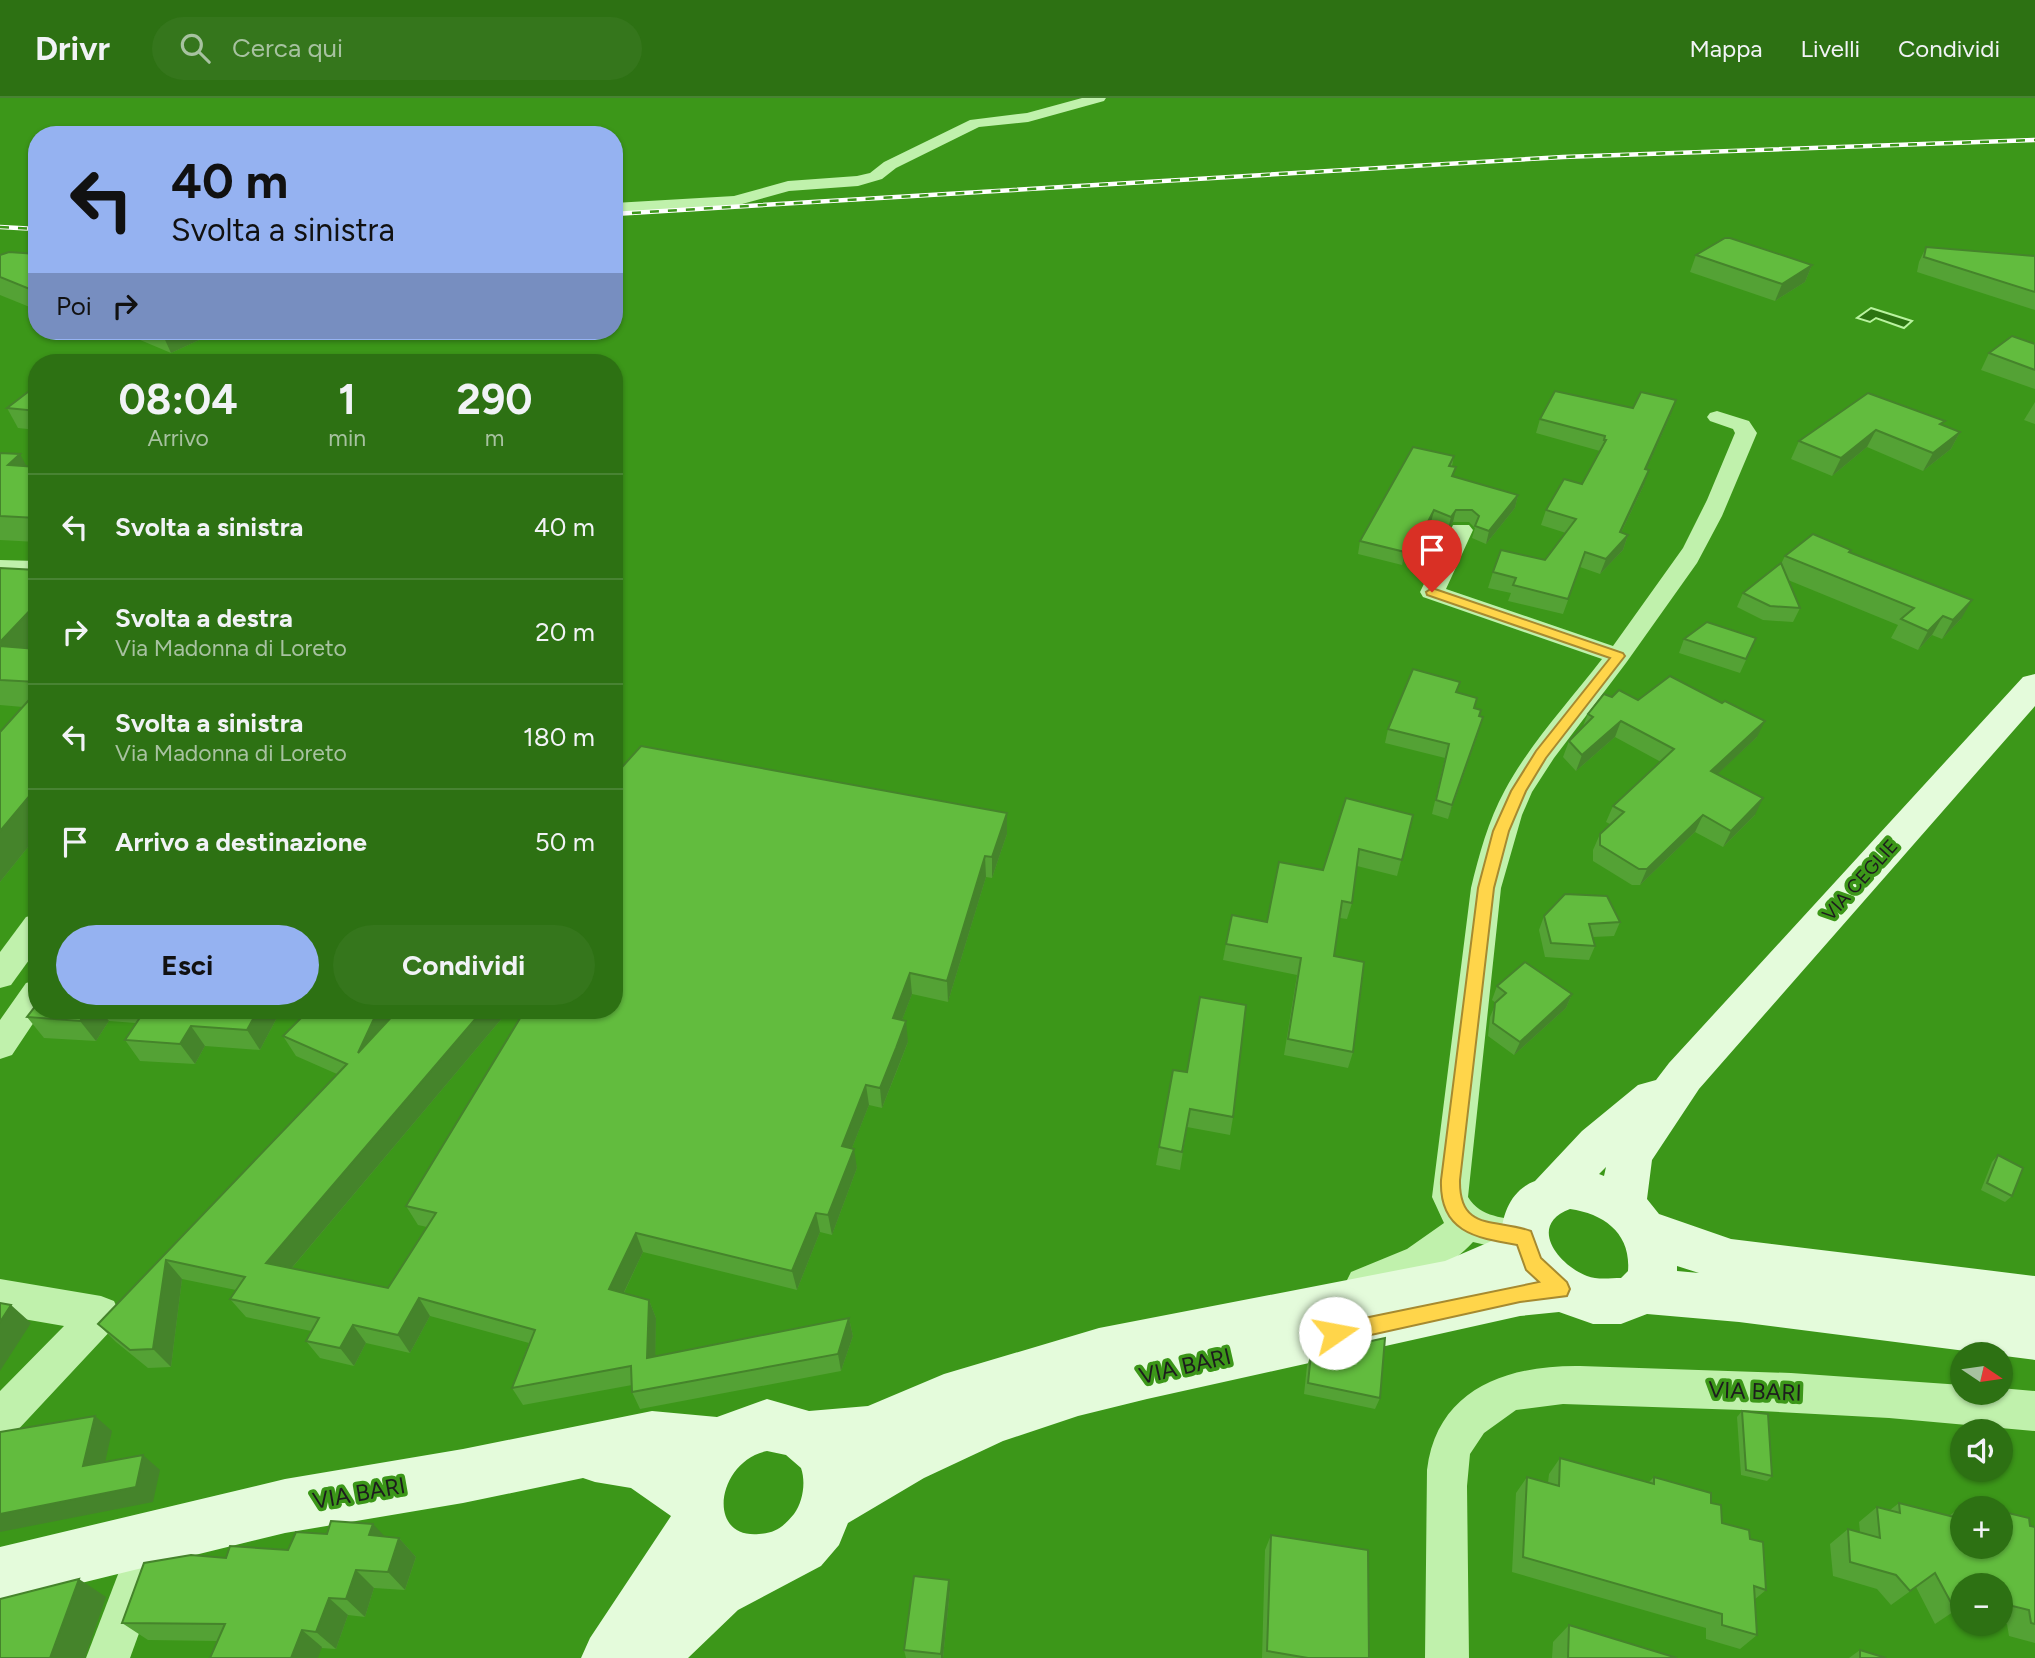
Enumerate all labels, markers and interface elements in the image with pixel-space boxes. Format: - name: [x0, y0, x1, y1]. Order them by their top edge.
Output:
- search box: [152, 17, 642, 80]
- text: Drivr: [35, 29, 110, 68]
- icon: search: [176, 29, 214, 67]
- text: Cerca qui: [232, 32, 343, 64]
- text: Mappa: [1689, 34, 1763, 63]
- text: Livelli: [1801, 34, 1860, 63]
- text: Condividi: [1898, 34, 2000, 63]
- text: 40 m: [171, 151, 288, 210]
- icon: left: [56, 154, 147, 245]
- text: Svolta a sinistra: [171, 211, 395, 249]
- icon: right: [106, 287, 144, 325]
- text: Poi: [56, 290, 92, 322]
- text: 08:04: [118, 374, 238, 425]
- text: 1: [338, 374, 356, 425]
- text: 290: [457, 374, 532, 425]
- text: Arrivo: [147, 424, 209, 452]
- text: min: [328, 424, 366, 452]
- text: m: [485, 424, 504, 452]
- icon: left: [56, 508, 94, 546]
- text: Svolta a sinistra: [115, 511, 303, 543]
- text: 40 m: [534, 511, 595, 543]
- pin: [1402, 520, 1462, 592]
- icon: arrive: [1413, 531, 1451, 569]
- text: Svolta a destra: [115, 602, 293, 634]
- icon: right: [56, 613, 94, 651]
- text: 20 m: [535, 616, 595, 648]
- text: Via Madonna di Loreto: [115, 634, 347, 662]
- text: Svolta a sinistra: [115, 707, 303, 739]
- icon: left: [56, 718, 94, 756]
- text: 180 m: [523, 721, 595, 753]
- text: Via Madonna di Loreto: [115, 739, 347, 767]
- icon: arrive: [56, 823, 94, 861]
- text: Arrivo a destinazione: [115, 826, 367, 858]
- text: 50 m: [535, 826, 595, 858]
- street label: VIA CEGLIE: [1817, 835, 1903, 925]
- button: Esci: [56, 925, 319, 1005]
- button: Condividi: [333, 925, 595, 1005]
- position arrow: [1298, 1296, 1372, 1370]
- street label: VIA BARI: [1136, 1342, 1234, 1390]
- north arrow: [1950, 1342, 2012, 1405]
- map controls: [1950, 1342, 2013, 1636]
- street label: VIA BARI: [1708, 1375, 1802, 1407]
- button: sound: [1950, 1419, 2013, 1482]
- street label: VIA BARI: [310, 1471, 408, 1515]
- button: +: [1950, 1496, 2013, 1559]
- button: −: [1950, 1573, 2013, 1636]

